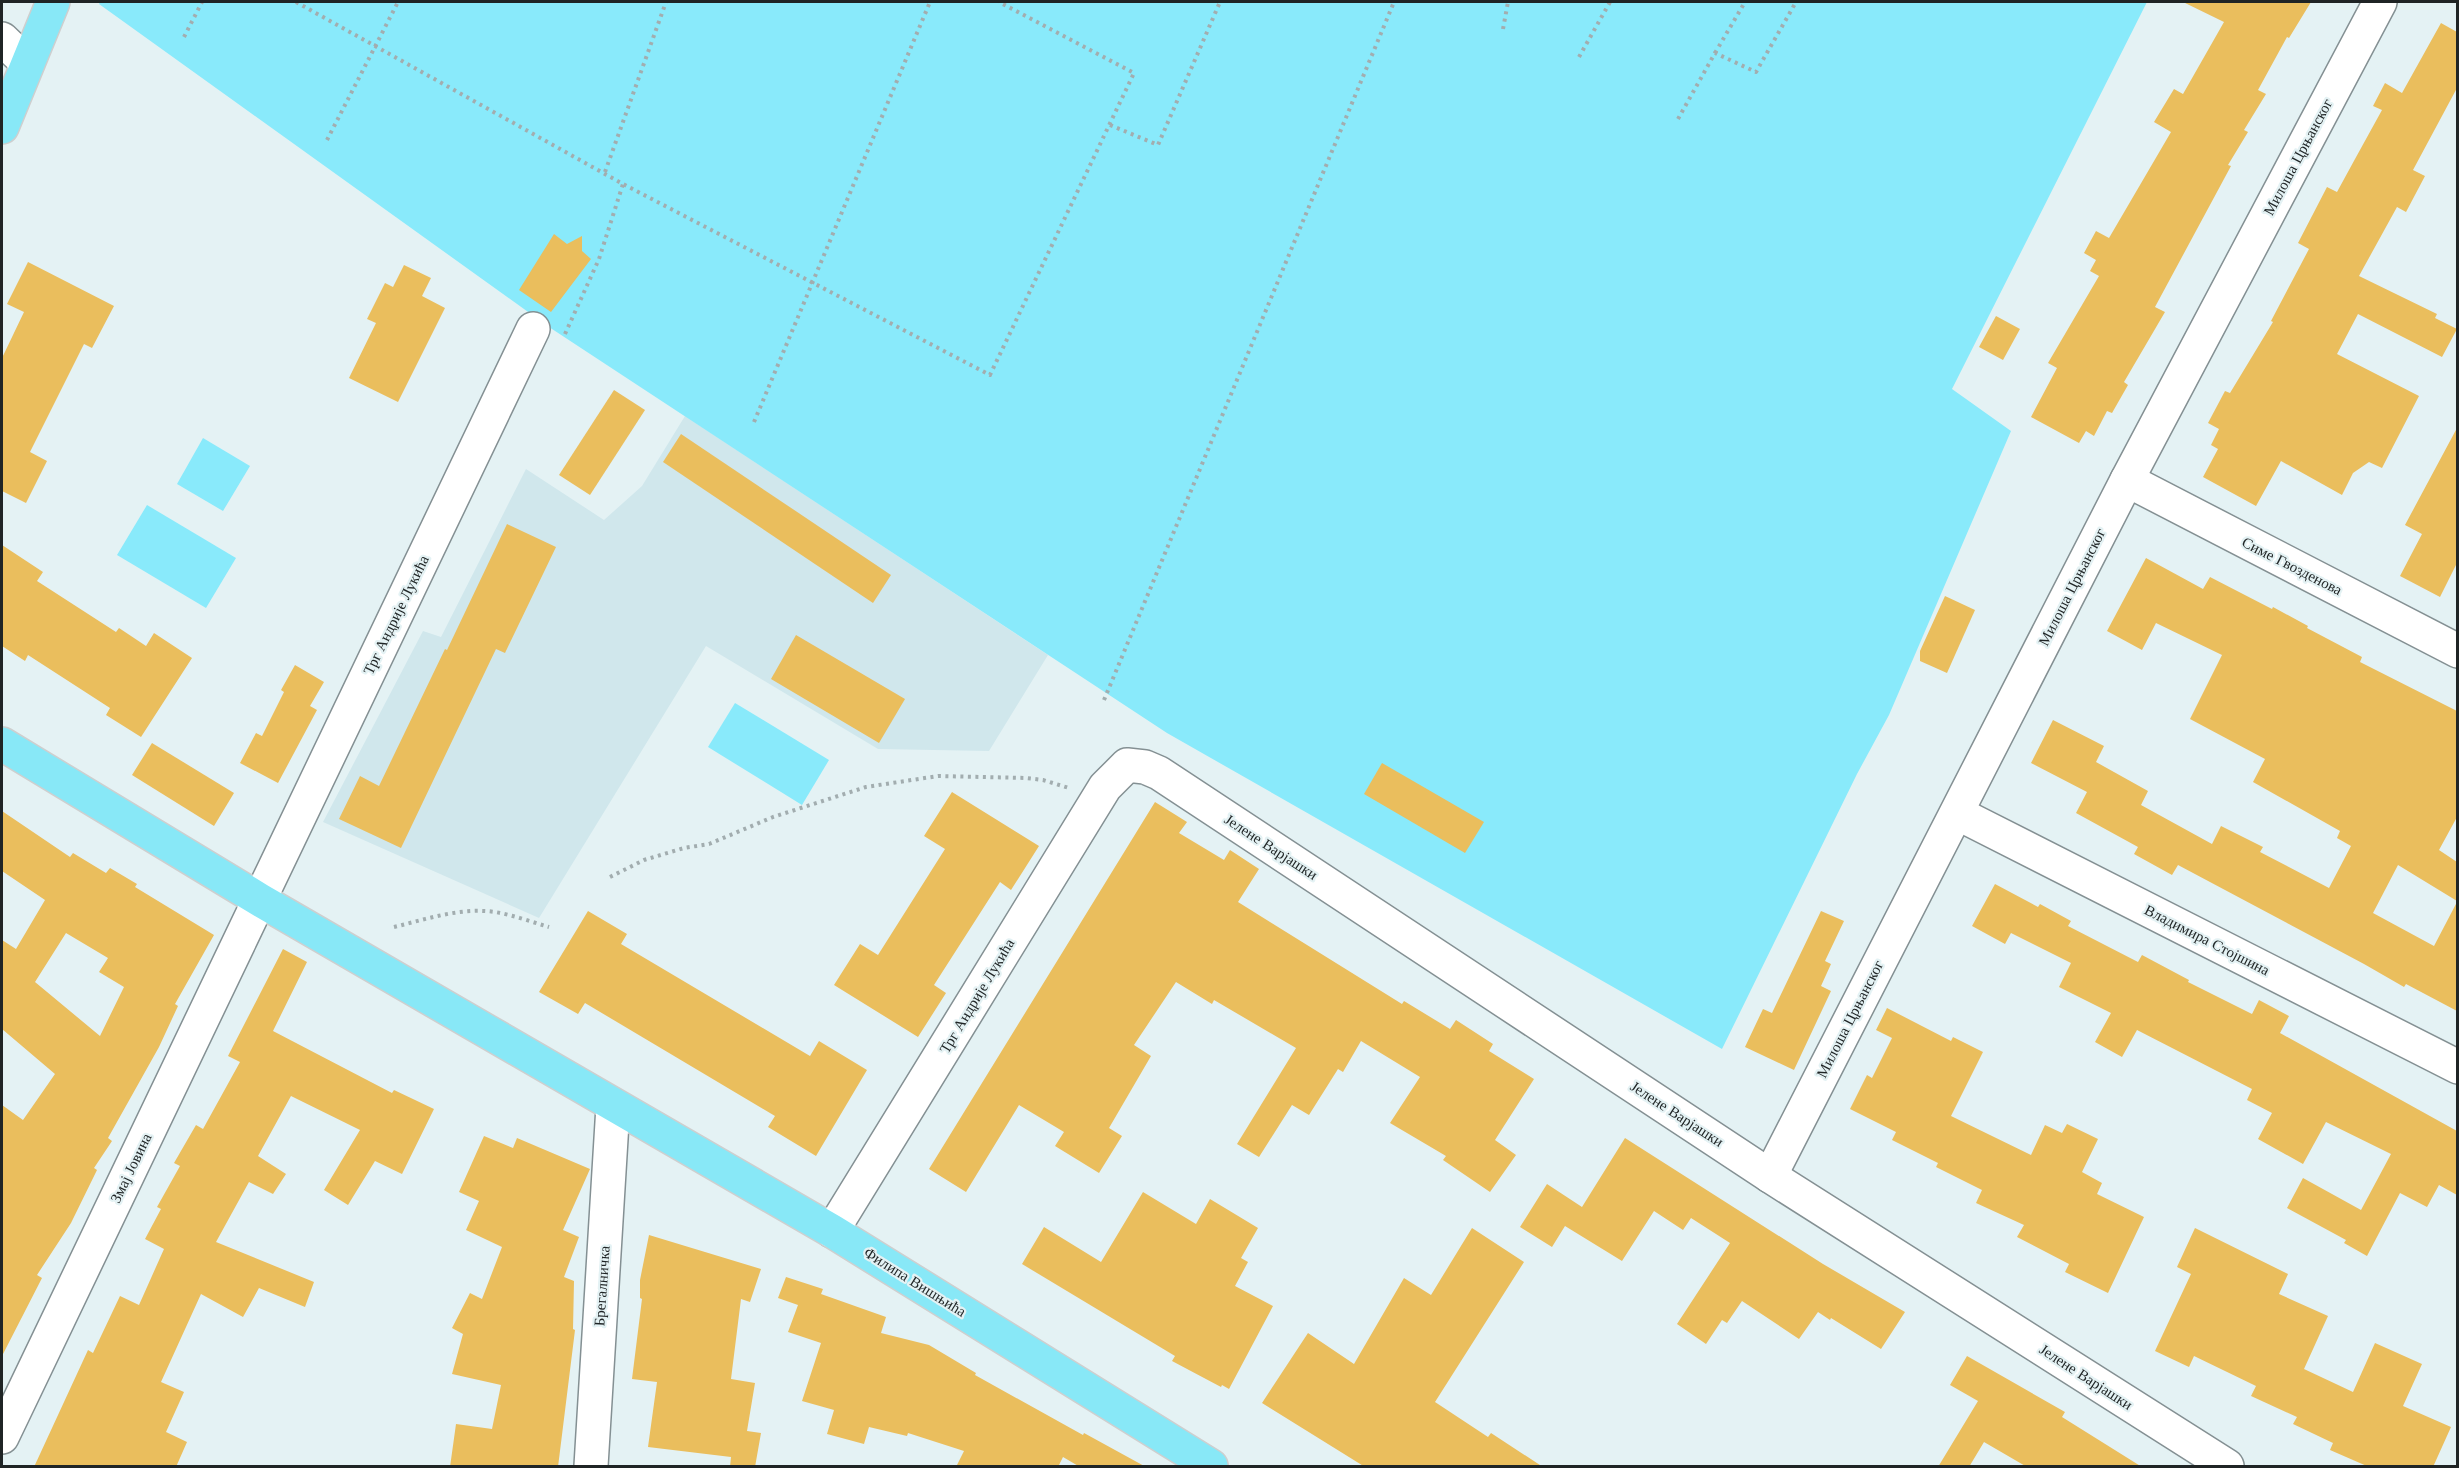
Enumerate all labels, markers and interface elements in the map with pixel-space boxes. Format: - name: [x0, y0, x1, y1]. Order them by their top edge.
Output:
- street label: Милоша Црњанског: [2259, 95, 2336, 218]
- street label: Милоша Црњанског: [2034, 525, 2109, 649]
- street label: Симе Гвозденова: [2239, 532, 2346, 599]
- street label: Трг Андрије Лукића: [358, 552, 433, 678]
- street label: Јелене Варјашки: [1221, 809, 1322, 884]
- street label: Владимира Стојшина: [2141, 900, 2273, 979]
- street label: Трг Андрије Лукића: [935, 935, 1018, 1057]
- street label: Милоша Црњанског: [1812, 957, 1887, 1081]
- street label: Јелене Варјашки: [1627, 1076, 1728, 1151]
- street label: Змај Јовина: [106, 1130, 156, 1206]
- street label: Филипа Вишњића: [861, 1243, 970, 1321]
- street label: Брегалничка: [589, 1245, 614, 1327]
- street label: Јелене Варјашки: [2036, 1339, 2137, 1414]

